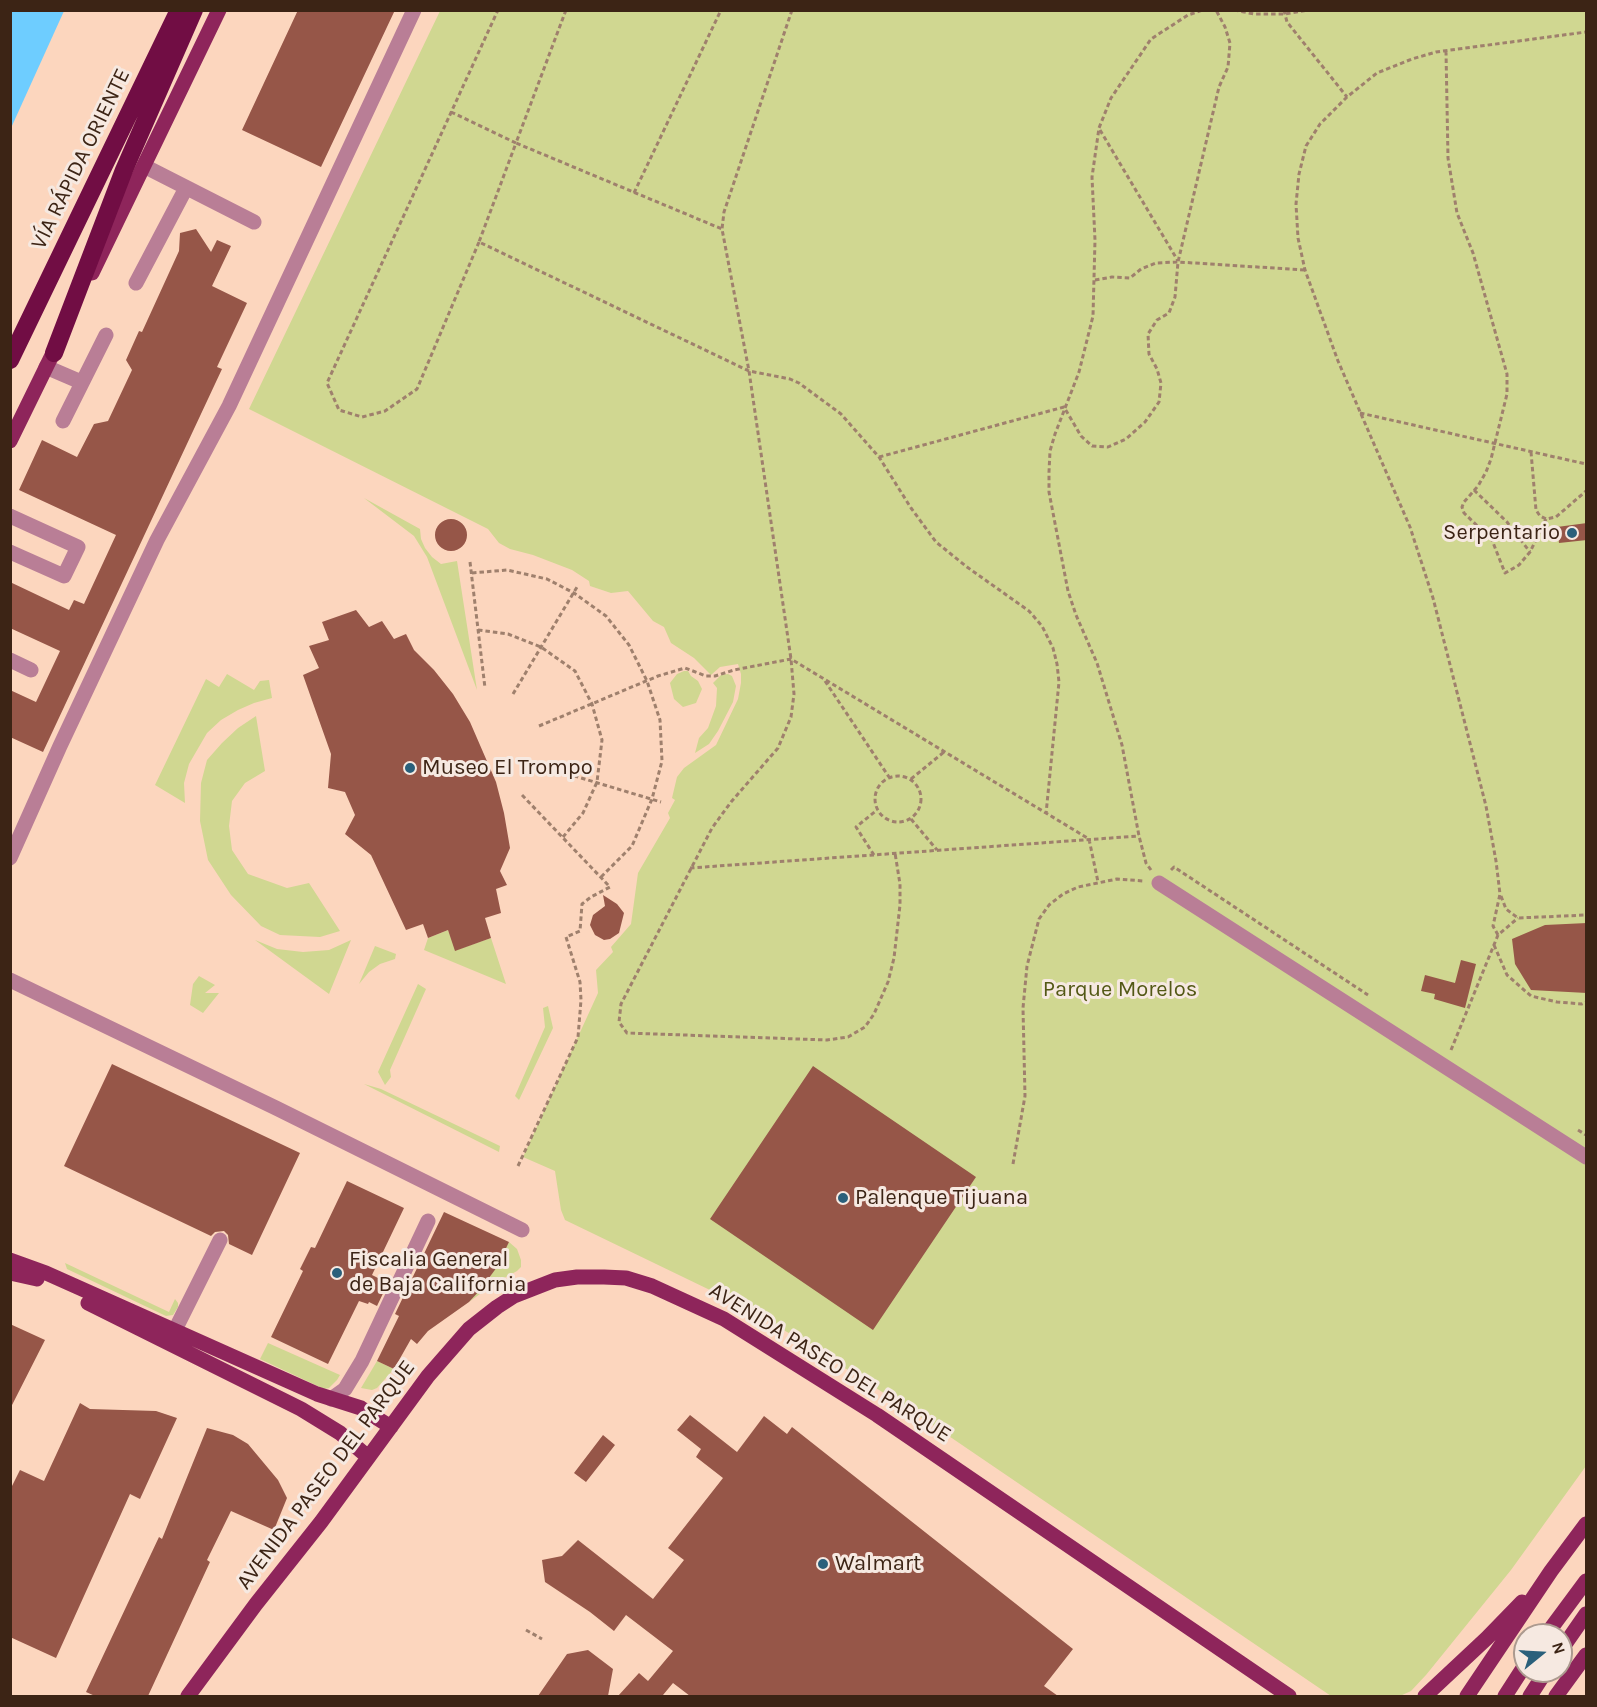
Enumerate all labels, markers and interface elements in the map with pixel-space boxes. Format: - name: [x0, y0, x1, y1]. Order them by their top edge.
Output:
- street label: VÍA RÁPIDA ORIENTE: [26, 64, 136, 254]
- place label: Serpentario: [1443, 520, 1560, 546]
- marker: Serpentario: [1565, 526, 1579, 540]
- place label: Museo El Trompo: [422, 755, 593, 781]
- marker: Museo El Trompo: [403, 761, 417, 775]
- park label: Parque Morelos: [1043, 977, 1197, 1003]
- place label: Palenque Tijuana: [855, 1185, 1028, 1211]
- marker: Palenque Tijuana: [836, 1191, 850, 1205]
- place label: Fiscalia General de Baja California: [349, 1247, 526, 1298]
- marker: Fiscalia General de Baja California: [330, 1266, 344, 1280]
- street label: AVENIDA PASEO DEL PARQUE: [704, 1278, 956, 1448]
- street label: AVENIDA PASEO DEL PARQUE: [231, 1355, 421, 1595]
- place label: Walmart: [835, 1551, 921, 1577]
- marker: Walmart: [816, 1557, 830, 1571]
- north arrow: [1513, 1623, 1573, 1683]
- text: N: [1548, 1639, 1569, 1656]

